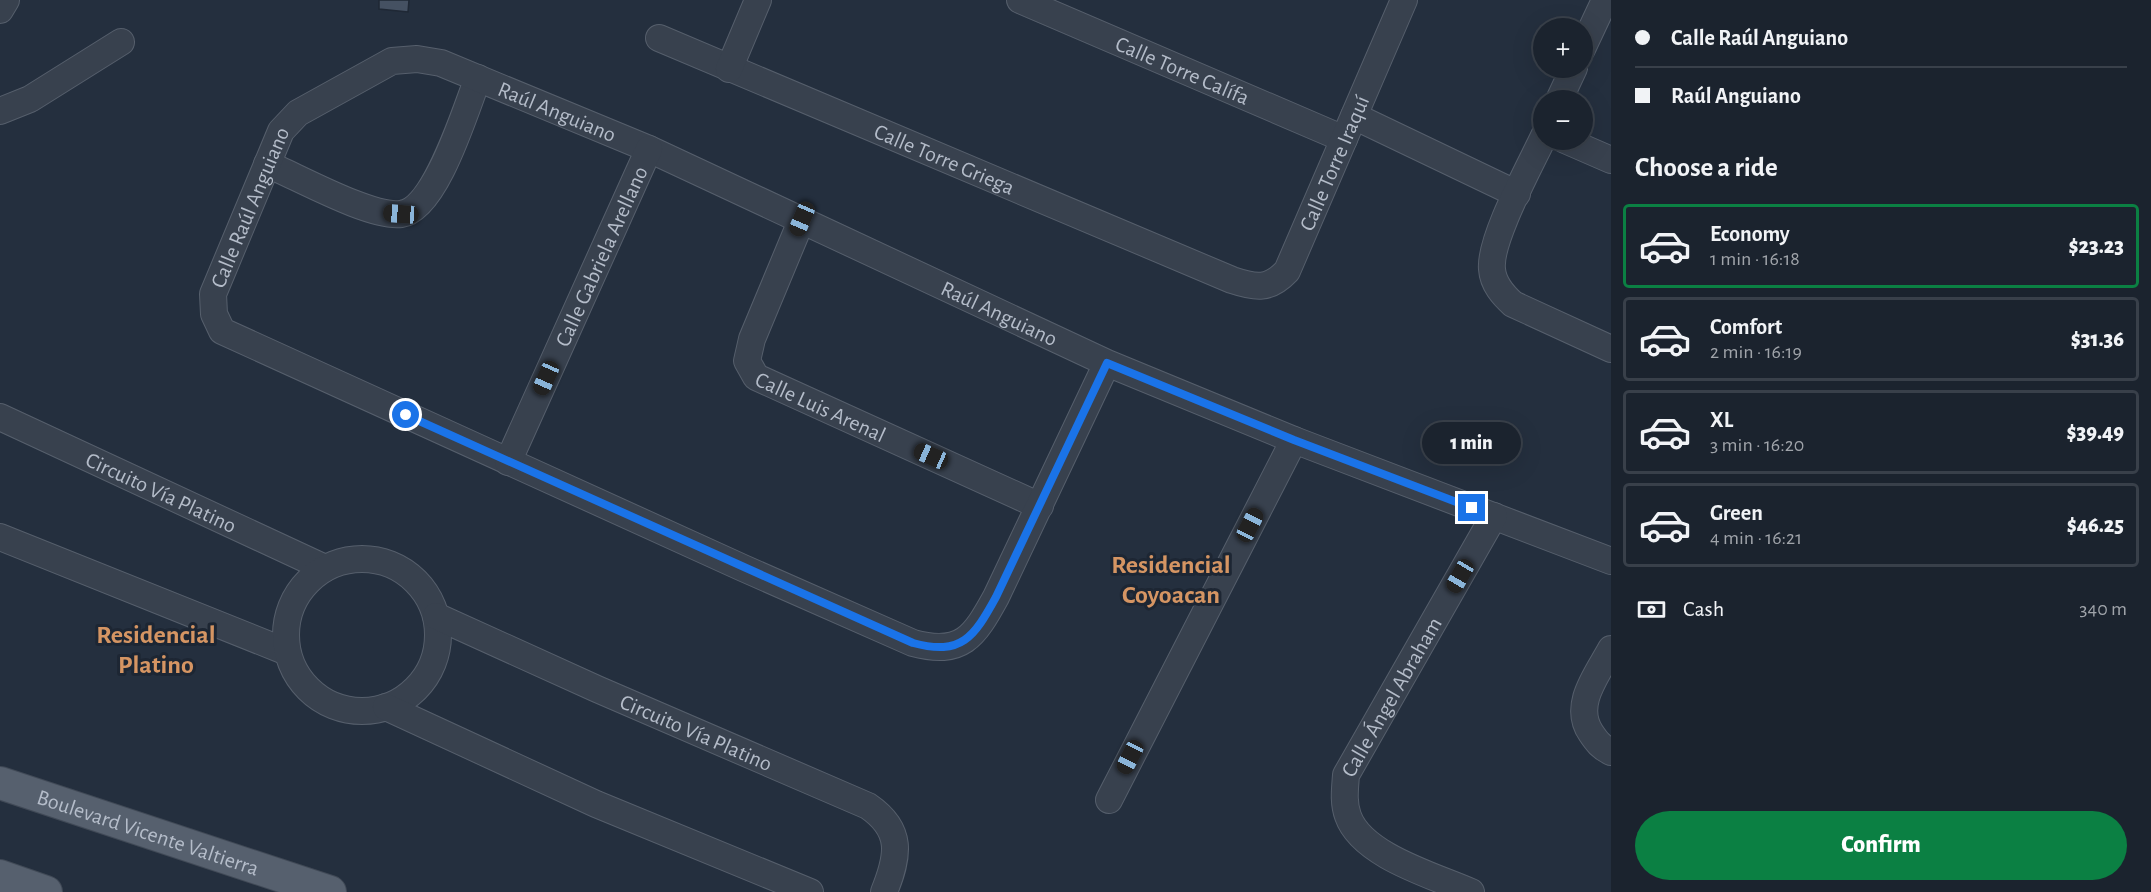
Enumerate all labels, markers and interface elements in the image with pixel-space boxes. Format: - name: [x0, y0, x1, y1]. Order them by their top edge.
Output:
- map controls: [1533, 18, 1593, 150]
- button: +: [1533, 18, 1593, 78]
- text: Calle Raúl Anguiano: [1671, 27, 1848, 49]
- street label: Calle Torre Calífa: [1112, 32, 1252, 109]
- street label: Raúl Anguiano: [495, 78, 619, 146]
- text: Raúl Anguiano: [1671, 85, 1801, 107]
- button: −: [1533, 90, 1593, 150]
- street label: Calle Torre Iraquí: [1296, 92, 1374, 234]
- street label: Calle Torre Griega: [871, 120, 1018, 199]
- street label: Calle Raúl Anguiano: [207, 124, 293, 291]
- text: Choose a ride: [1635, 154, 1778, 181]
- street label: Calle Gabriela Arellano: [552, 163, 652, 350]
- car: [787, 199, 817, 239]
- car: [382, 204, 420, 224]
- icon: car: [1638, 219, 1692, 273]
- text: Economy: [1710, 223, 1790, 245]
- text: $23.23: [2068, 235, 2124, 257]
- text: 1 min · 16:18: [1710, 249, 1800, 269]
- street label: Raúl Anguiano: [938, 277, 1061, 350]
- icon: car: [1638, 312, 1692, 366]
- text: Comfort: [1710, 316, 1782, 338]
- text: $31.36: [2071, 328, 2124, 350]
- text: 2 min · 16:19: [1710, 342, 1802, 362]
- car: [530, 358, 562, 398]
- street label: Calle Luis Arenal: [752, 368, 889, 446]
- route start: [392, 401, 419, 428]
- icon: car: [1638, 405, 1692, 459]
- text: XL: [1710, 409, 1733, 431]
- callout: 1 min: [1422, 421, 1522, 463]
- text: $39.49: [2066, 421, 2124, 443]
- text: 1 min: [1450, 433, 1493, 453]
- text: 3 min · 16:20: [1710, 435, 1804, 455]
- car: [911, 440, 951, 472]
- street label: Circuito Vía Platino: [82, 449, 240, 537]
- route end: [1458, 494, 1485, 521]
- icon: car: [1638, 498, 1692, 552]
- text: Green: [1710, 502, 1763, 524]
- car: [1234, 505, 1266, 545]
- text: $46.25: [2067, 514, 2124, 536]
- text: 4 min · 16:21: [1710, 528, 1802, 548]
- district label: Residencial Coyoacan: [1111, 552, 1231, 608]
- car: [1443, 556, 1477, 596]
- icon: cash: [1635, 593, 1668, 626]
- text: Cash: [1683, 598, 1724, 620]
- text: 340 m: [2079, 599, 2127, 619]
- street label: Calle Ángel Abraham: [1338, 613, 1446, 781]
- district label: Residencial Platino: [96, 622, 216, 678]
- street label: Circuito Vía Platino: [617, 690, 775, 775]
- car: [1114, 737, 1146, 777]
- street label: Boulevard Vicente Valtierra: [34, 786, 261, 880]
- button: Confirm: [1635, 811, 2127, 880]

